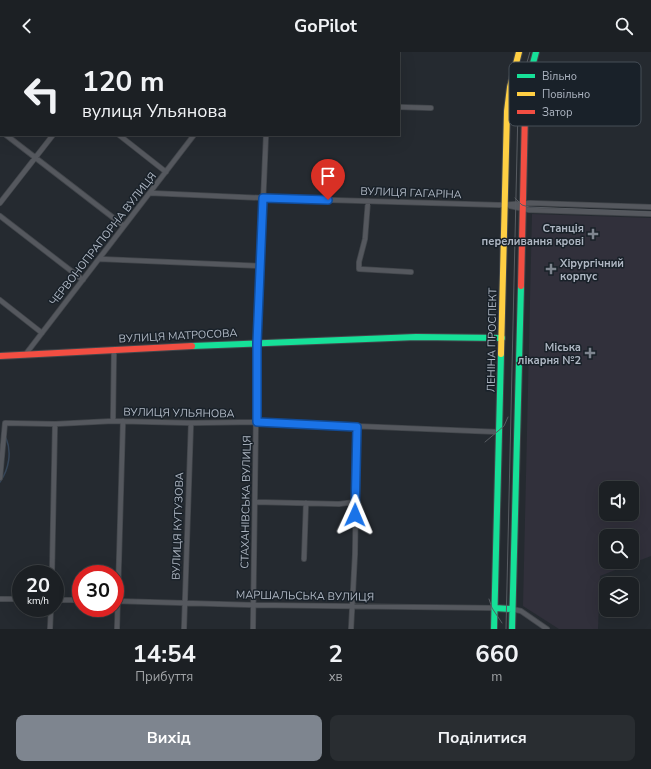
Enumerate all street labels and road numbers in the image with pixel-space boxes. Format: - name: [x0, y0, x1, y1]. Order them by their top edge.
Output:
- street label: ЧЕРВОНОПРАПОРНА ВУЛИЦЯ: [46, 169, 160, 309]
- street label: ВУЛИЦЯ ГАГАРІНА: [360, 184, 462, 202]
- street label: ЛЕНІНА ПРОСПЕКТ: [484, 287, 500, 392]
- street label: ВУЛИЦЯ МАТРОСОВА: [118, 325, 238, 347]
- street label: ВУЛИЦЯ УЛЬЯНОВА: [123, 405, 235, 421]
- street label: СТАХАНІВСЬКА ВУЛИЦЯ: [237, 435, 255, 569]
- street label: ВУЛИЦЯ КУТУЗОВА: [169, 472, 187, 580]
- street label: МАРШАЛЬСЬКА ВУЛИЦЯ: [236, 587, 374, 605]

